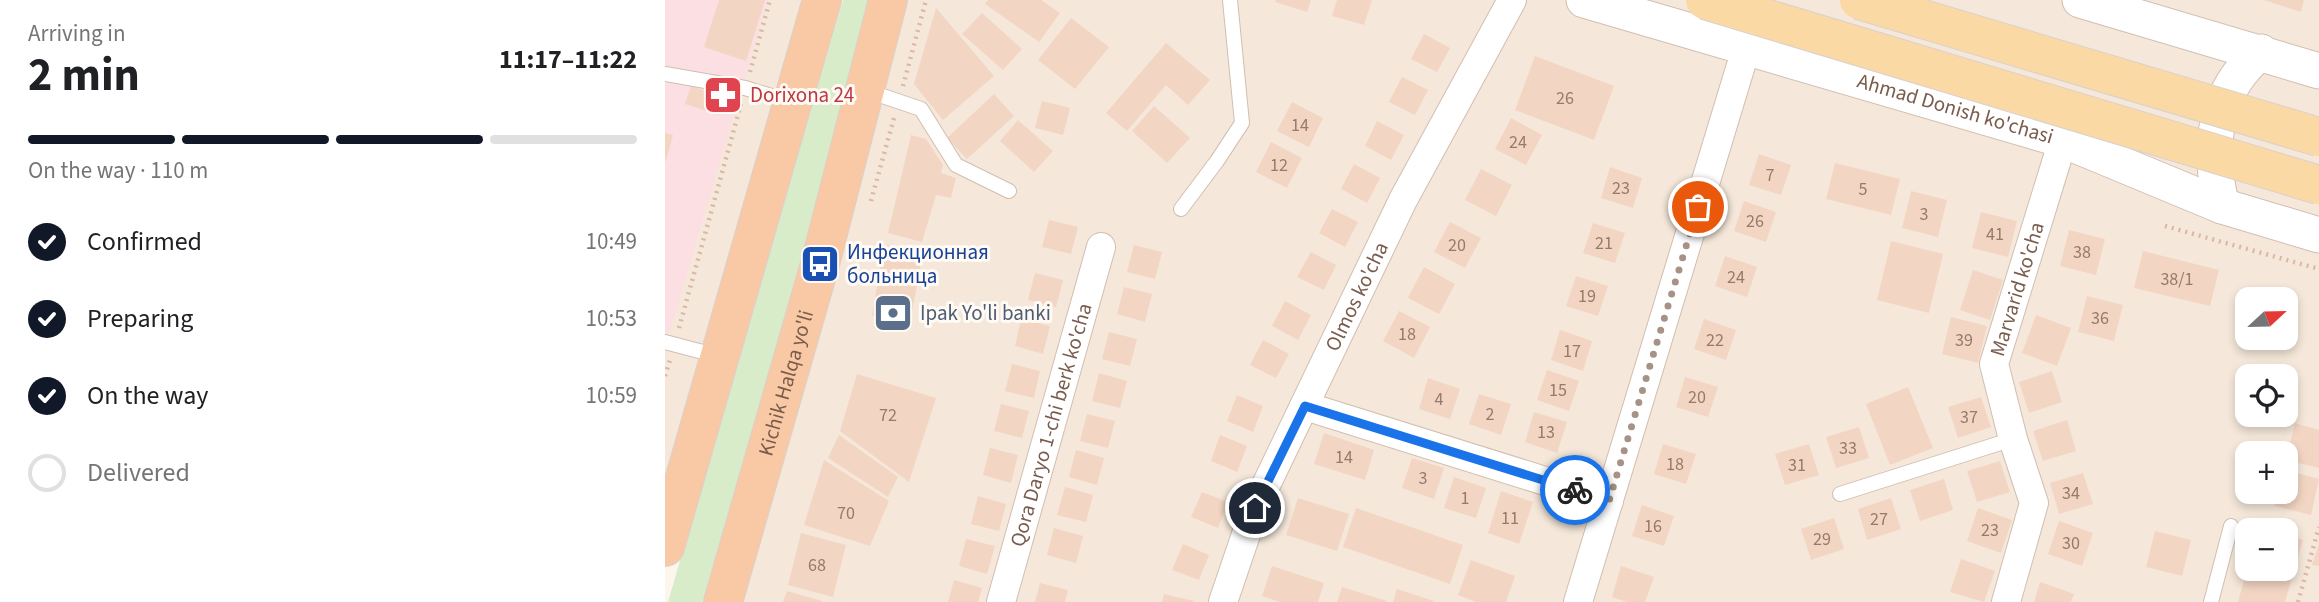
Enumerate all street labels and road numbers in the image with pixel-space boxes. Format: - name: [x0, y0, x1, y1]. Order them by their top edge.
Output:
- street label: Ahmad Donish ko'chasi: [1854, 66, 2057, 151]
- street label: Marvarid ko'cha: [1982, 218, 2052, 360]
- street label: Olmos ko'cha: [1318, 237, 1396, 356]
- street label: Qora Daryo 1-chi berk ko'cha: [1002, 300, 1099, 550]
- street label: Kichik Halqa yo'li: [751, 306, 821, 459]

